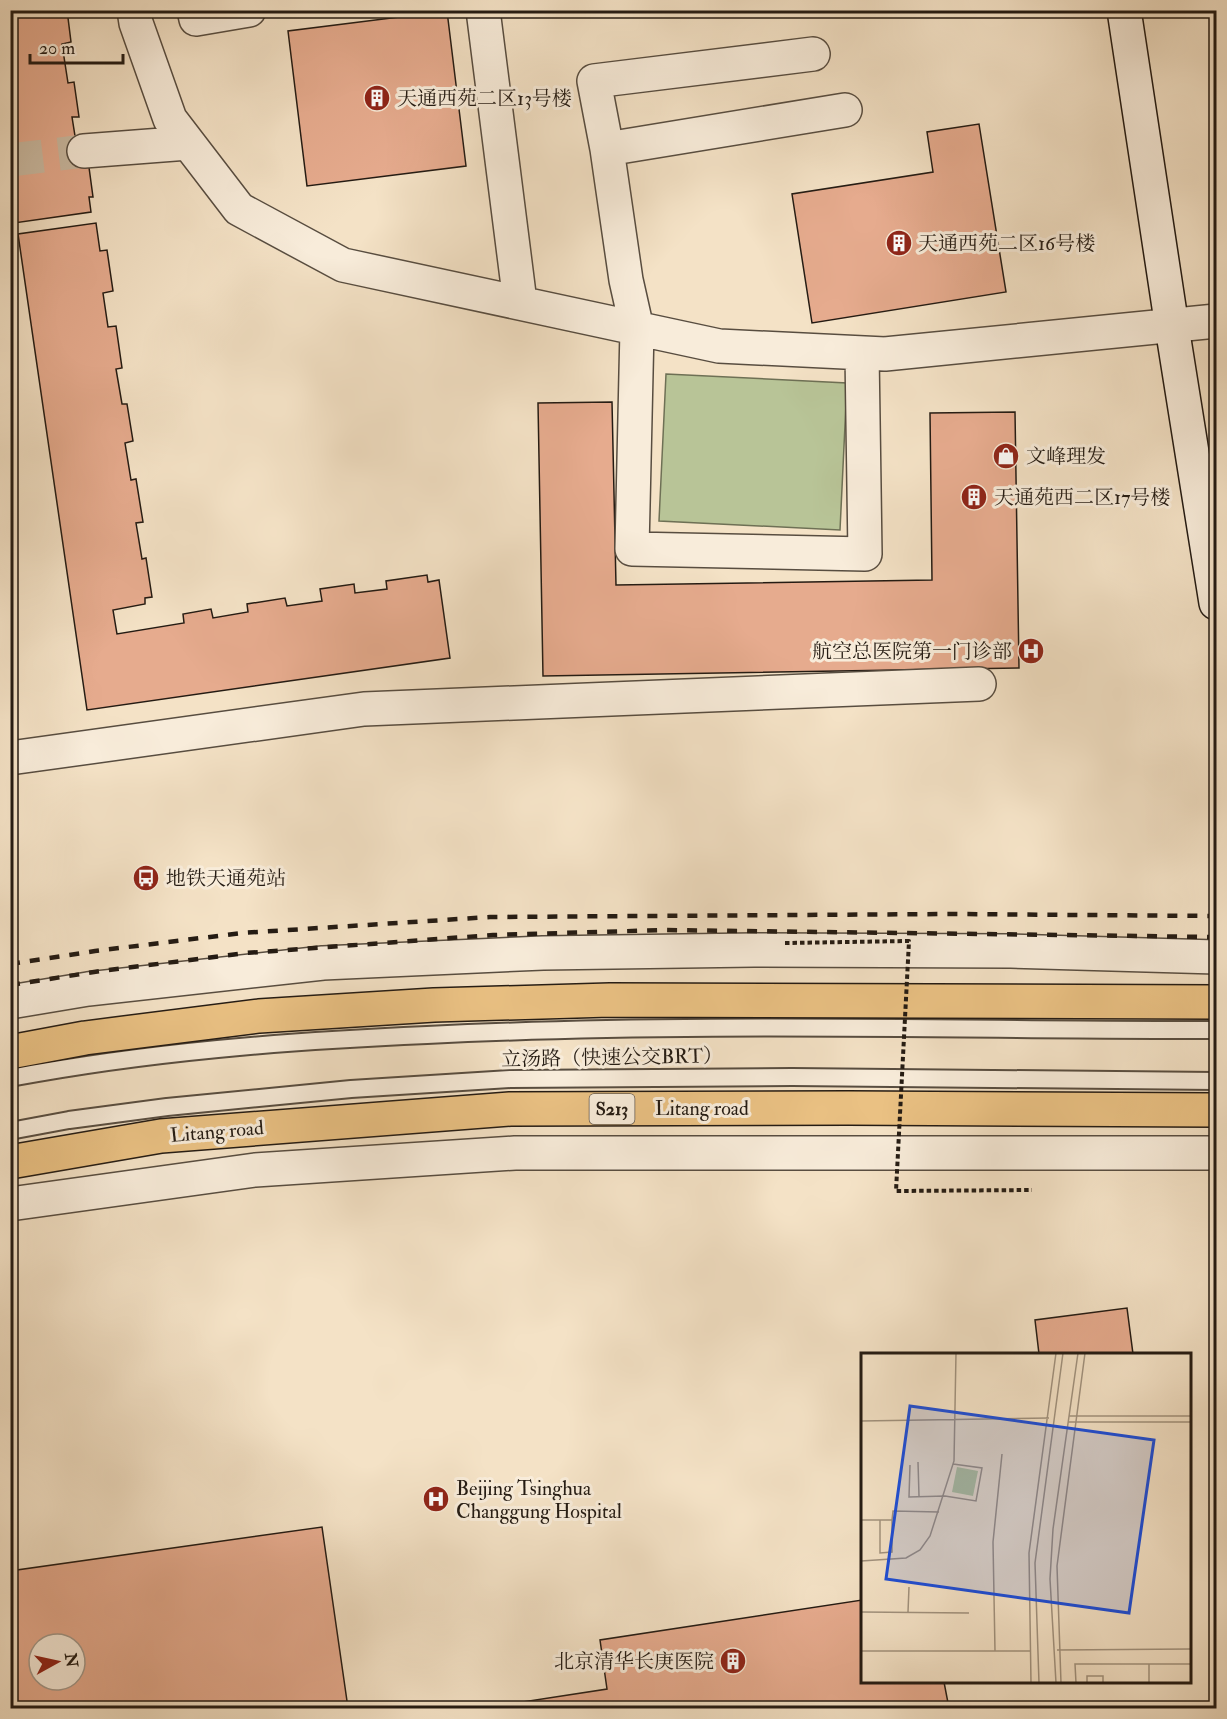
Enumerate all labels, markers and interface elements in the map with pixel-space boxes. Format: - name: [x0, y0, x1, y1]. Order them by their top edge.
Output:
- scale bar: [30, 27, 123, 65]
- text: 20 m: [39, 37, 75, 60]
- building icon: 天通西苑二区13号楼: [362, 83, 392, 113]
- place label: 天通西苑二区13号楼: [397, 86, 572, 111]
- building icon: 天通西苑二区16号楼: [884, 228, 914, 258]
- place label: 天通西苑二区16号楼: [918, 231, 1095, 256]
- shop icon: 文峰理发: [991, 441, 1021, 471]
- place label: 文峰理发: [1026, 444, 1106, 469]
- building icon: 天通苑西二区17号楼: [959, 482, 989, 512]
- place label: 天通苑西二区17号楼: [994, 485, 1170, 510]
- hospital icon: 航空总医院第一门诊部: [1016, 636, 1046, 666]
- place label: 航空总医院第一门诊部: [812, 639, 1012, 664]
- bus stop icon: 地铁天通苑站: [131, 863, 161, 893]
- place label: 地铁天通苑站: [166, 866, 286, 891]
- street label: 立汤路（快速公交BRT）: [501, 1043, 723, 1072]
- road number: S213: [590, 1094, 634, 1124]
- street label: Litang road: [655, 1096, 749, 1121]
- street label: Litang road: [169, 1115, 265, 1148]
- inset map: [861, 1353, 1191, 1683]
- place label: Beijing Tsinghua Changgung Hospital: [456, 1476, 622, 1525]
- hospital icon: Beijing Tsinghua Changgung Hospital: [421, 1484, 451, 1514]
- north arrow: [27, 1632, 87, 1692]
- building icon: 北京清华长庚医院: [718, 1646, 748, 1676]
- place label: 北京清华长庚医院: [554, 1649, 714, 1674]
- text: N: [60, 1651, 82, 1669]

